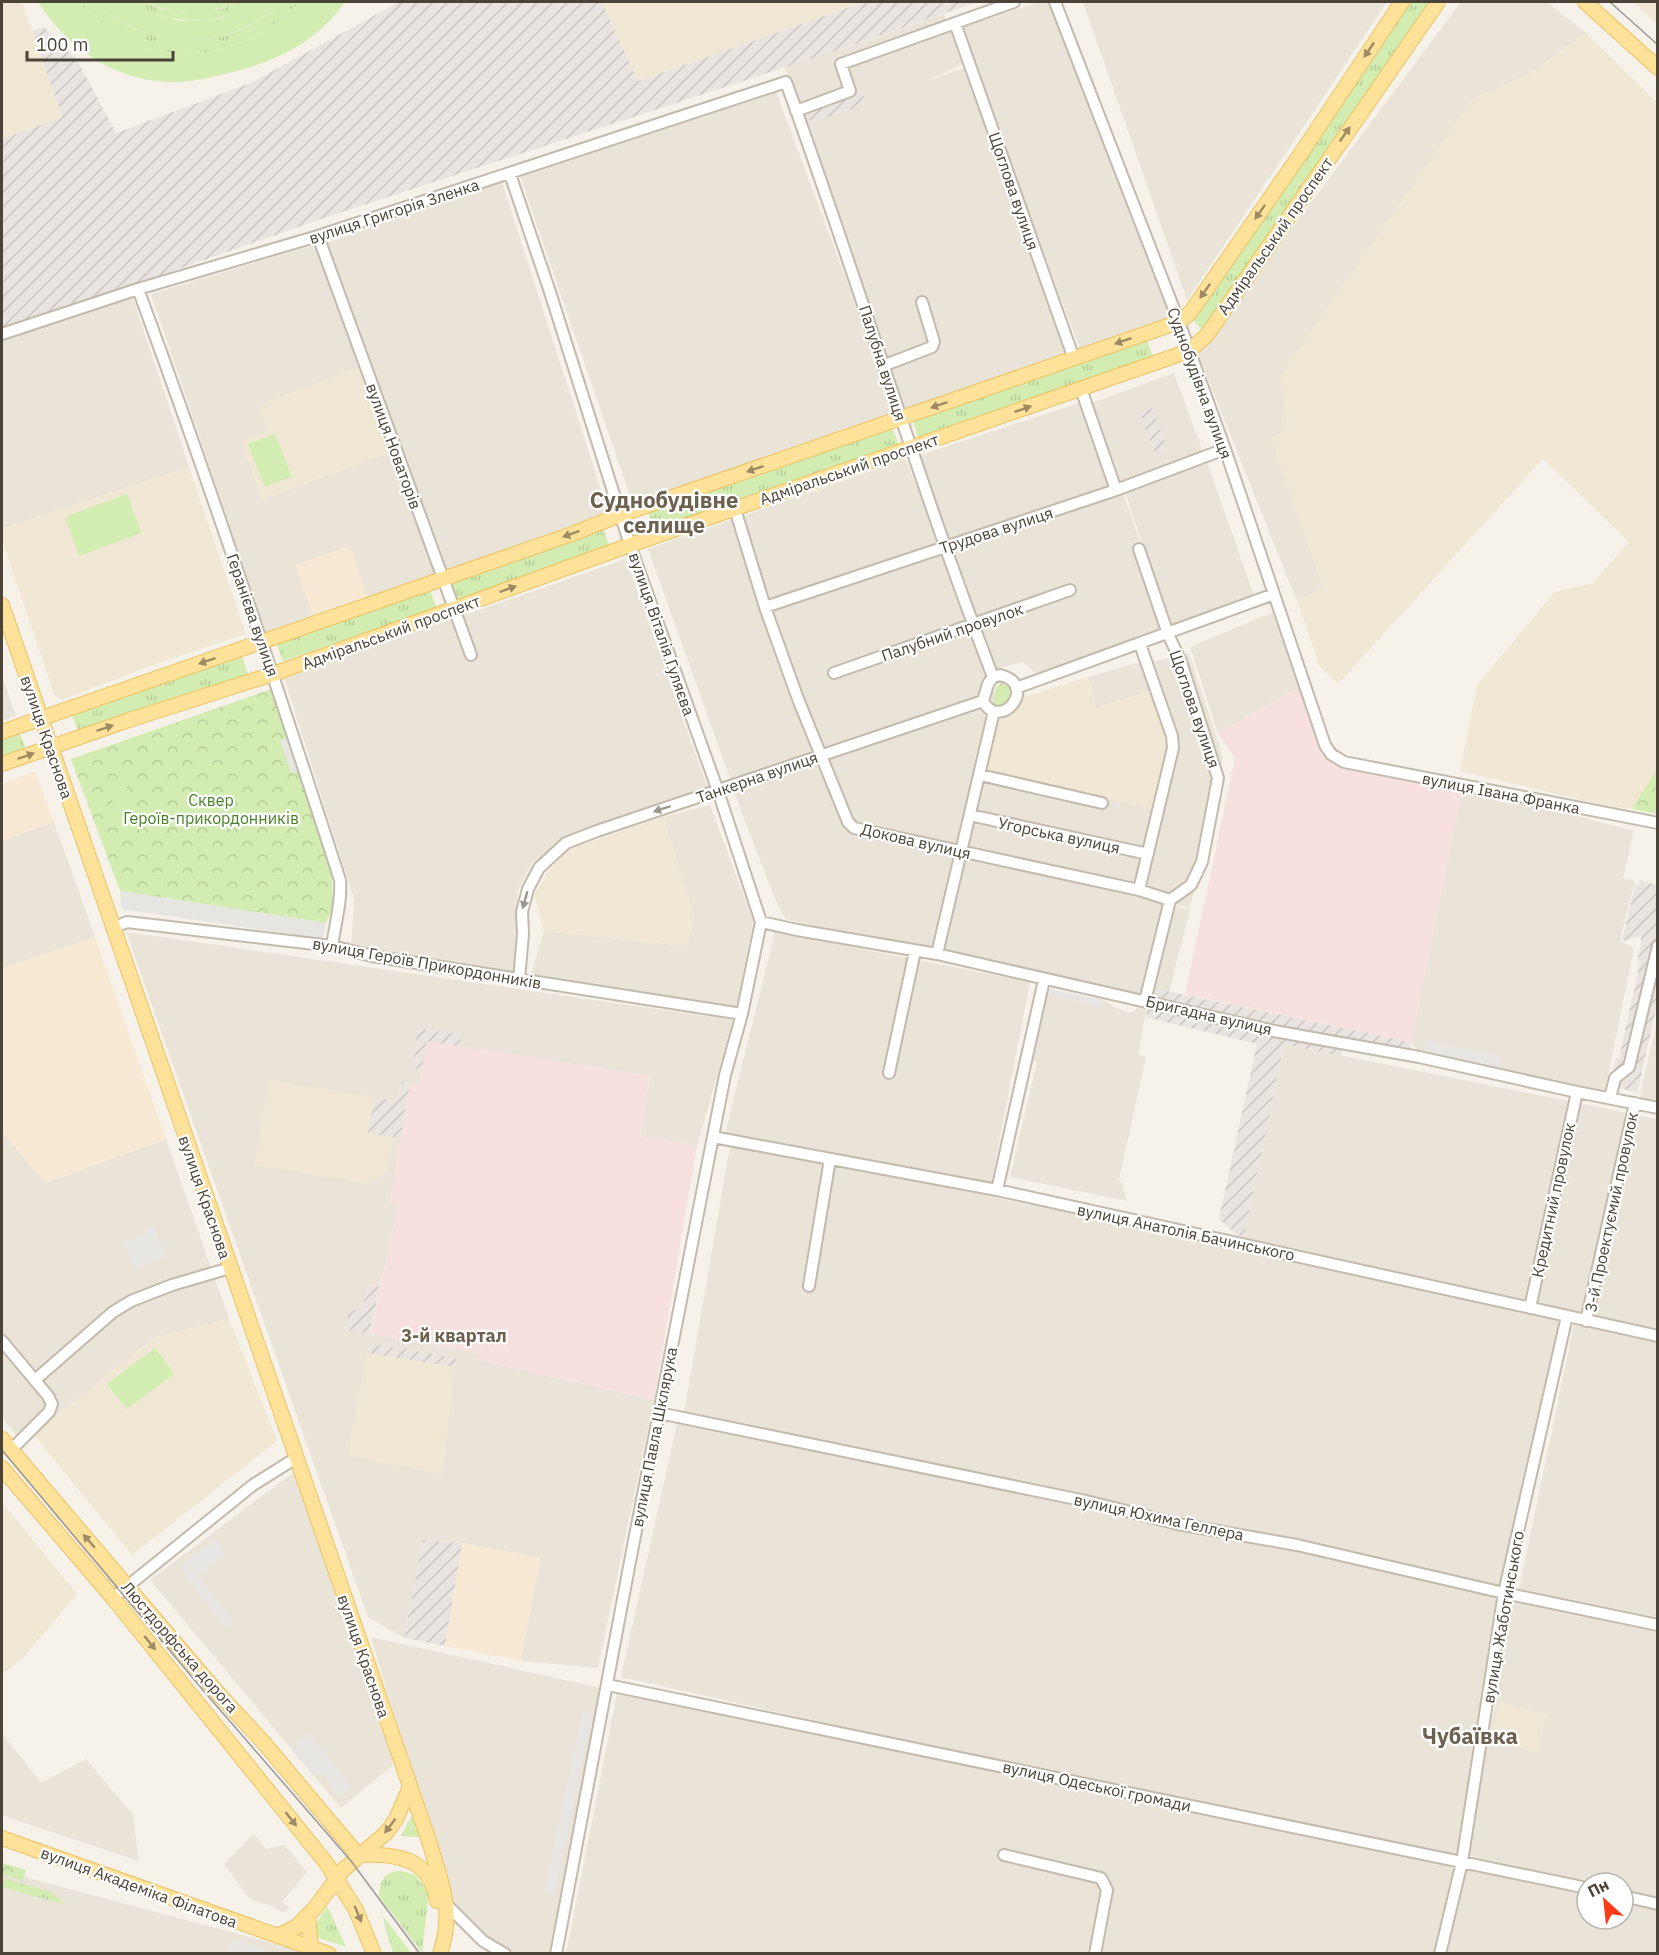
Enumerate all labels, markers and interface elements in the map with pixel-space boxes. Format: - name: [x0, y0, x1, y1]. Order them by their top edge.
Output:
- scale bar: [27, 24, 172, 62]
- text: 100 m: [36, 33, 88, 56]
- one-way arrow: [1364, 42, 1375, 58]
- one-way arrow: [1339, 127, 1351, 143]
- street label: Щоглова вулиця: [984, 129, 1044, 253]
- street label: Адміральський проспект: [1213, 153, 1337, 319]
- street label: вулиця Григорія Зленка: [306, 174, 482, 248]
- one-way arrow: [1255, 204, 1266, 220]
- one-way arrow: [1199, 283, 1211, 299]
- street label: Палубна вулиця: [855, 303, 911, 423]
- street label: Суднобудівна вулиця: [1163, 305, 1237, 461]
- one-way arrow: [1114, 337, 1132, 347]
- street label: вулиця Новаторів: [362, 380, 426, 512]
- one-way arrow: [930, 401, 948, 411]
- one-way arrow: [1014, 404, 1032, 414]
- street label: Адміральський проспект: [757, 429, 942, 509]
- one-way arrow: [746, 464, 764, 474]
- district label: Суднобудівне селище: [590, 485, 738, 539]
- street label: Трудова вулиця: [937, 502, 1055, 558]
- one-way arrow: [562, 530, 580, 540]
- street label: вулиця Віталія Гуляєва: [625, 550, 699, 719]
- street label: Геранієва вулиця: [223, 551, 283, 679]
- one-way arrow: [499, 584, 517, 594]
- street label: Адміральський проспект: [299, 590, 483, 674]
- street label: Палубний провулок: [879, 598, 1026, 666]
- street label: Щоглова вулиця: [1165, 647, 1225, 771]
- one-way arrow: [198, 656, 216, 666]
- street label: вулиця Краснова: [17, 673, 78, 802]
- one-way arrow: [96, 722, 114, 732]
- street label: Танкерна вулиця: [693, 747, 821, 807]
- one-way arrow: [17, 750, 35, 760]
- street label: вулиця Івана Франка: [1420, 768, 1582, 818]
- park label: Сквер Героїв-прикордонників: [123, 790, 299, 828]
- one-way arrow: [653, 805, 671, 814]
- street label: Угорська вулиця: [996, 812, 1122, 858]
- street label: Докова вулиця: [859, 819, 973, 863]
- one-way arrow: [520, 890, 530, 909]
- street label: вулиця Героїв Прикордонників: [311, 933, 543, 993]
- street label: Бригадна вулиця: [1144, 991, 1274, 1039]
- street label: 3-й Проектуємий провулок: [1580, 1110, 1642, 1314]
- street label: Кредитний провулок: [1527, 1120, 1579, 1279]
- street label: вулиця Краснова: [175, 1133, 236, 1262]
- street label: вулиця Анатолія Бачинського: [1075, 1199, 1297, 1265]
- district label: 3-й квартал: [401, 1324, 507, 1347]
- street label: вулиця Павла Шклярука: [627, 1345, 681, 1529]
- street label: вулиця Юхима Геллера: [1072, 1489, 1246, 1545]
- street label: вулиця Жаботинського: [1478, 1529, 1528, 1705]
- one-way arrow: [83, 1534, 96, 1549]
- street label: Люстдорфська дорога: [117, 1577, 243, 1717]
- street label: вулиця Краснова: [334, 1592, 395, 1721]
- one-way arrow: [143, 1635, 156, 1651]
- district label: Чубаївка: [1422, 1721, 1518, 1750]
- street label: вулиця Одеської громади: [1001, 1756, 1193, 1816]
- one-way arrow: [285, 1811, 297, 1826]
- one-way arrow: [384, 1818, 396, 1834]
- street label: вулиця Академіка Філатова: [38, 1842, 240, 1932]
- north arrow: [1575, 1871, 1635, 1931]
- text: Пн: [1584, 1874, 1612, 1901]
- one-way arrow: [353, 1906, 363, 1924]

